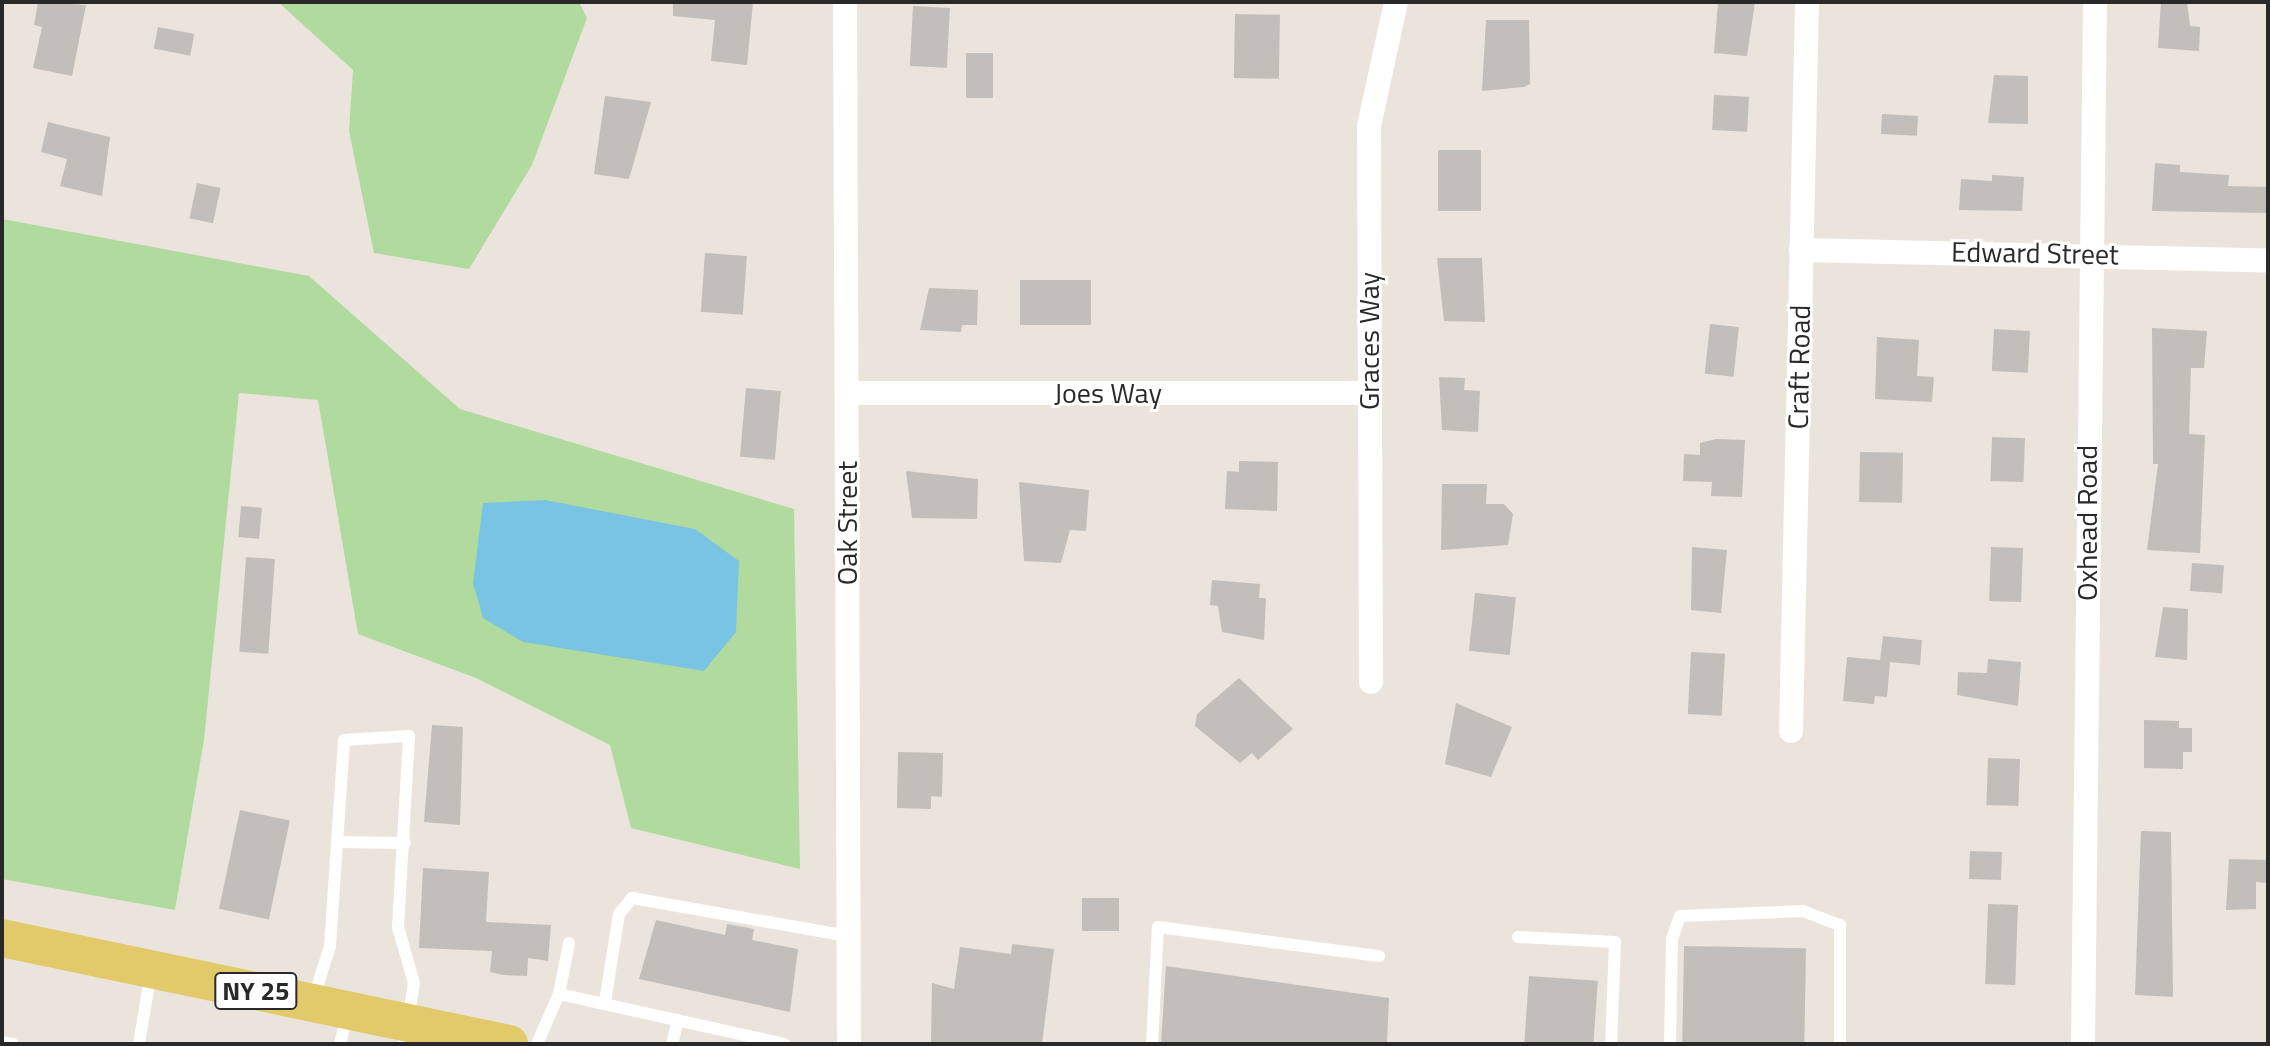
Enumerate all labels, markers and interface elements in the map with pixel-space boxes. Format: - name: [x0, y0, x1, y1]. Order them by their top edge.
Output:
- street label: Edward Street: [1951, 235, 2119, 271]
- street label: Graces Way: [1352, 272, 1386, 410]
- street label: Craft Road: [1781, 304, 1817, 430]
- street label: Joes Way: [1054, 376, 1162, 410]
- street label: Oxhead Road: [2070, 445, 2104, 601]
- street label: Oak Street: [830, 461, 864, 585]
- road number: NY 25: [214, 969, 298, 1013]

